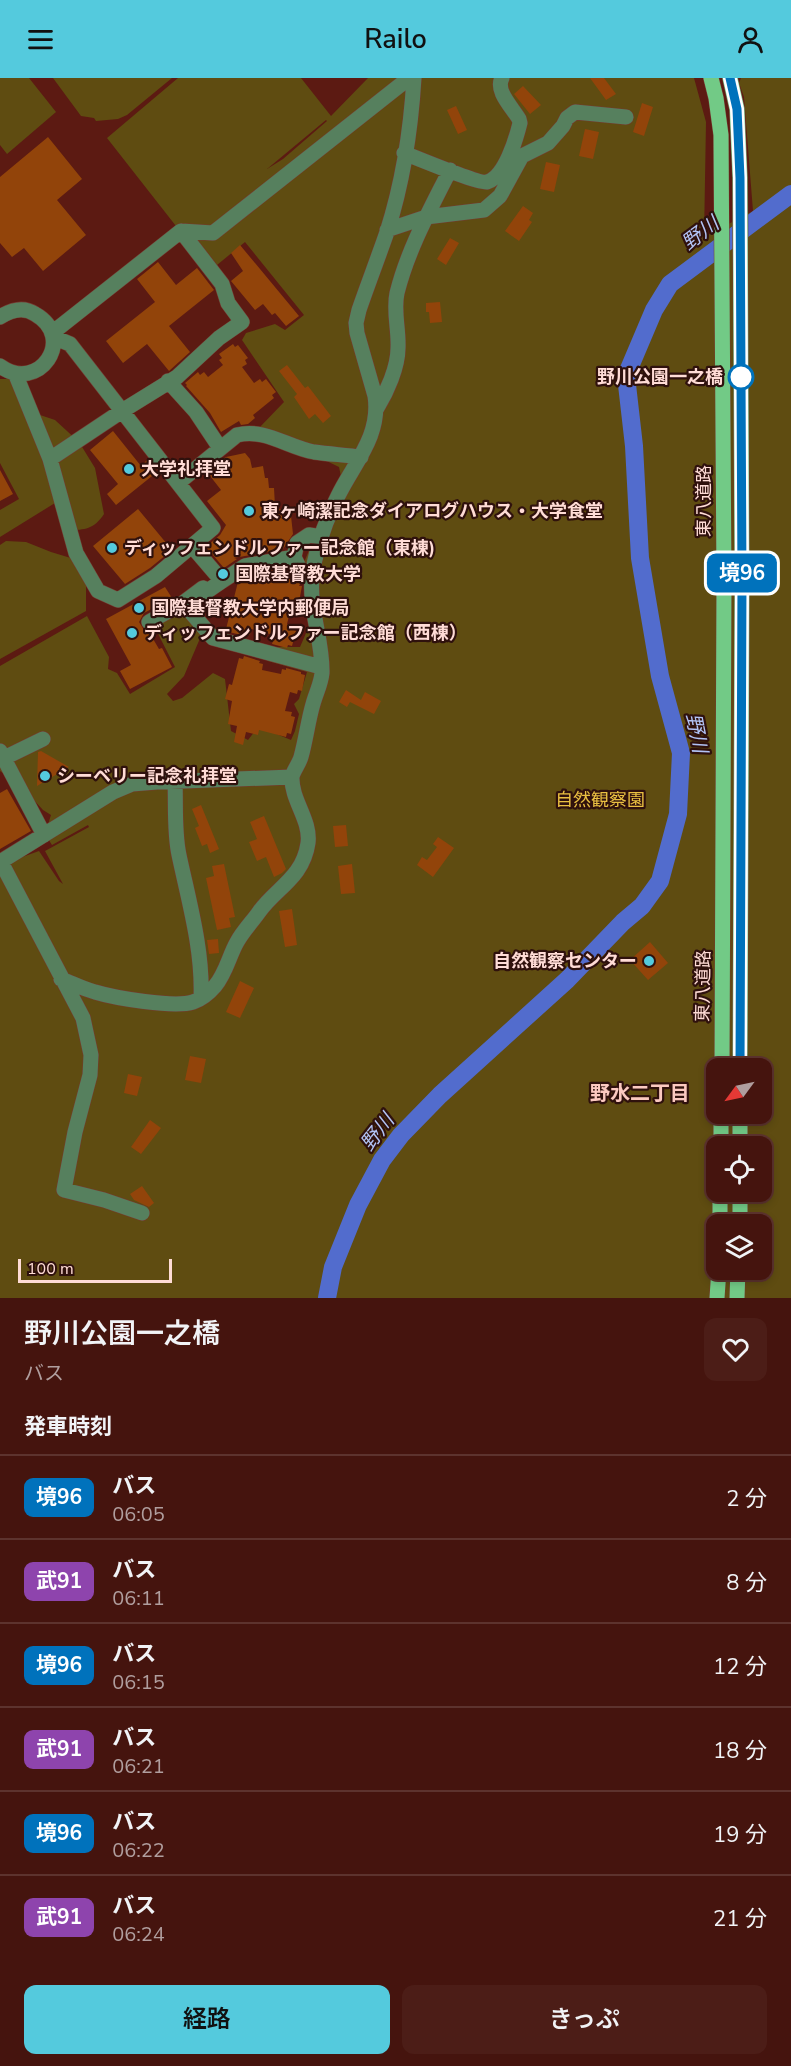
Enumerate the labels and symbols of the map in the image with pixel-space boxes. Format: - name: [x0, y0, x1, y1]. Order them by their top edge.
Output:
- water label: 野川: [676, 209, 726, 256]
- marker: 野川公園一之橋: [728, 364, 754, 390]
- place label: 野川公園一之橋: [597, 365, 723, 389]
- place label: 大学礼拝堂: [141, 457, 231, 481]
- marker: 大学礼拝堂: [122, 462, 136, 476]
- street label: 東八道路: [692, 465, 716, 537]
- place label: 東ヶ崎潔記念ダイアログハウス・大学食堂: [261, 499, 603, 523]
- marker: 東ヶ崎潔記念ダイアログハウス・大学食堂: [242, 504, 256, 518]
- place label: ディッフェンドルファー記念館（東棟): [124, 536, 435, 560]
- marker: ディッフェンドルファー記念館（東棟): [105, 541, 119, 555]
- line badge: 境96: [708, 554, 777, 592]
- place label: 国際基督教大学: [235, 562, 361, 586]
- marker: 国際基督教大学: [216, 567, 230, 581]
- place label: 国際基督教大学内郵便局: [151, 596, 349, 620]
- marker: 国際基督教大学内郵便局: [132, 601, 146, 615]
- place label: ディッフェンドルファー記念館（西棟）: [144, 621, 467, 645]
- marker: ディッフェンドルファー記念館（西棟）: [125, 626, 139, 640]
- water label: 野川: [679, 711, 714, 757]
- place label: シーベリー記念礼拝堂: [57, 764, 237, 788]
- marker: シーベリー記念礼拝堂: [38, 769, 52, 783]
- park label: 自然観察園: [555, 788, 645, 812]
- place label: 自然観察センター: [493, 949, 637, 973]
- street label: 東八道路: [690, 950, 716, 1022]
- marker: 自然観察センター: [642, 954, 656, 968]
- north arrow: [706, 1058, 772, 1124]
- district label: 野水二丁目: [590, 1080, 690, 1107]
- water label: 野川: [354, 1107, 402, 1156]
- scale bar: [18, 1256, 172, 1284]

